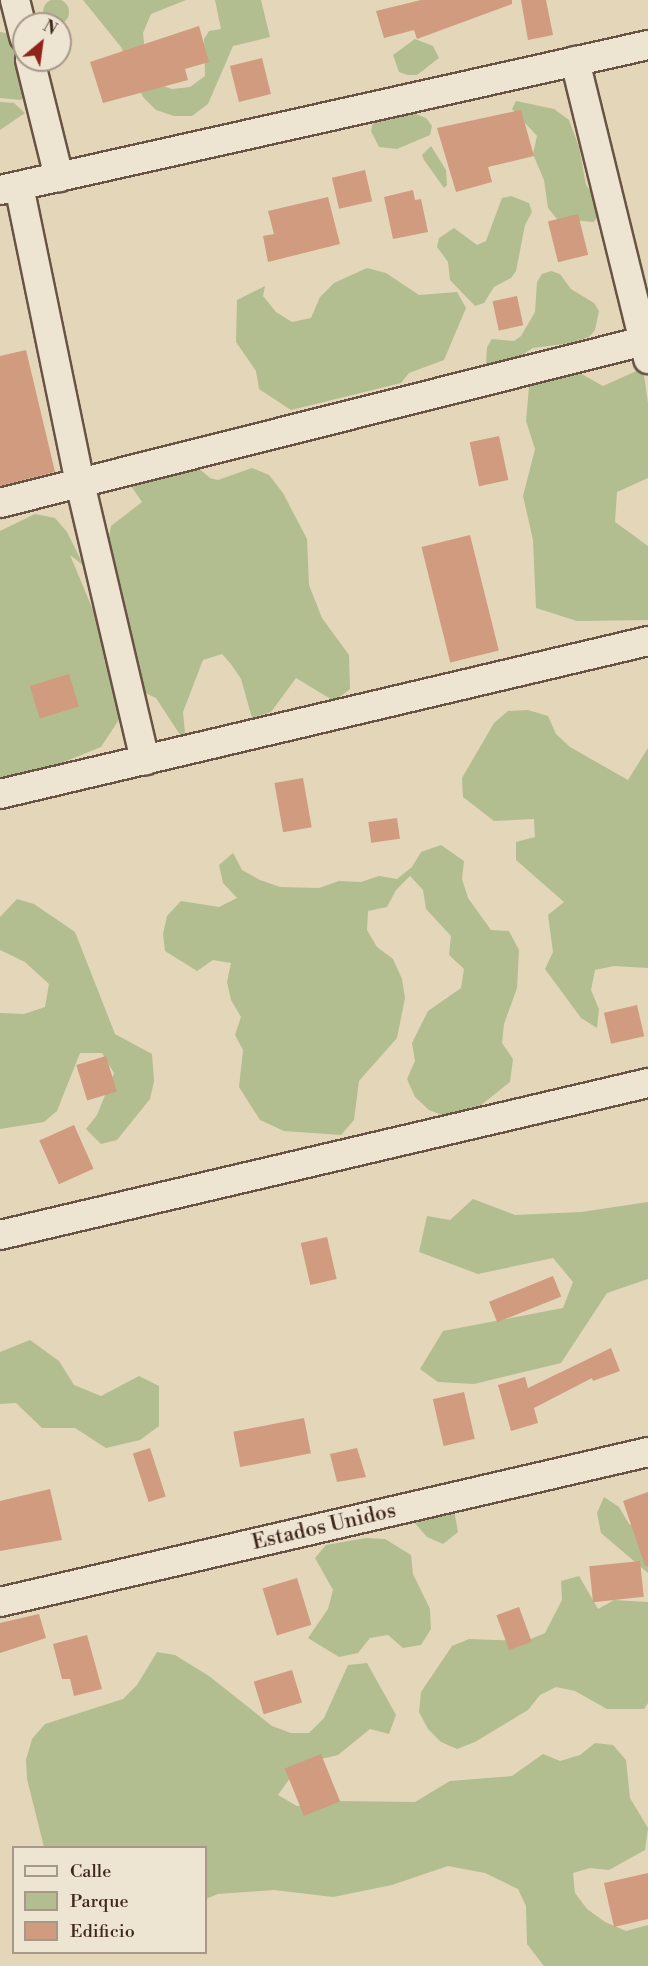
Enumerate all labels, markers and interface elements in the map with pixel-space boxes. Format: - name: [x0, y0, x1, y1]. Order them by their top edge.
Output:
- north arrow: [12, 12, 72, 72]
- text: N: [39, 16, 60, 40]
- street label: Estados Unidos: [250, 1498, 398, 1556]
- legend: [12, 1846, 207, 1954]
- text: Calle: [70, 1860, 111, 1883]
- text: Parque: [70, 1890, 129, 1913]
- text: Edificio: [70, 1920, 135, 1943]

